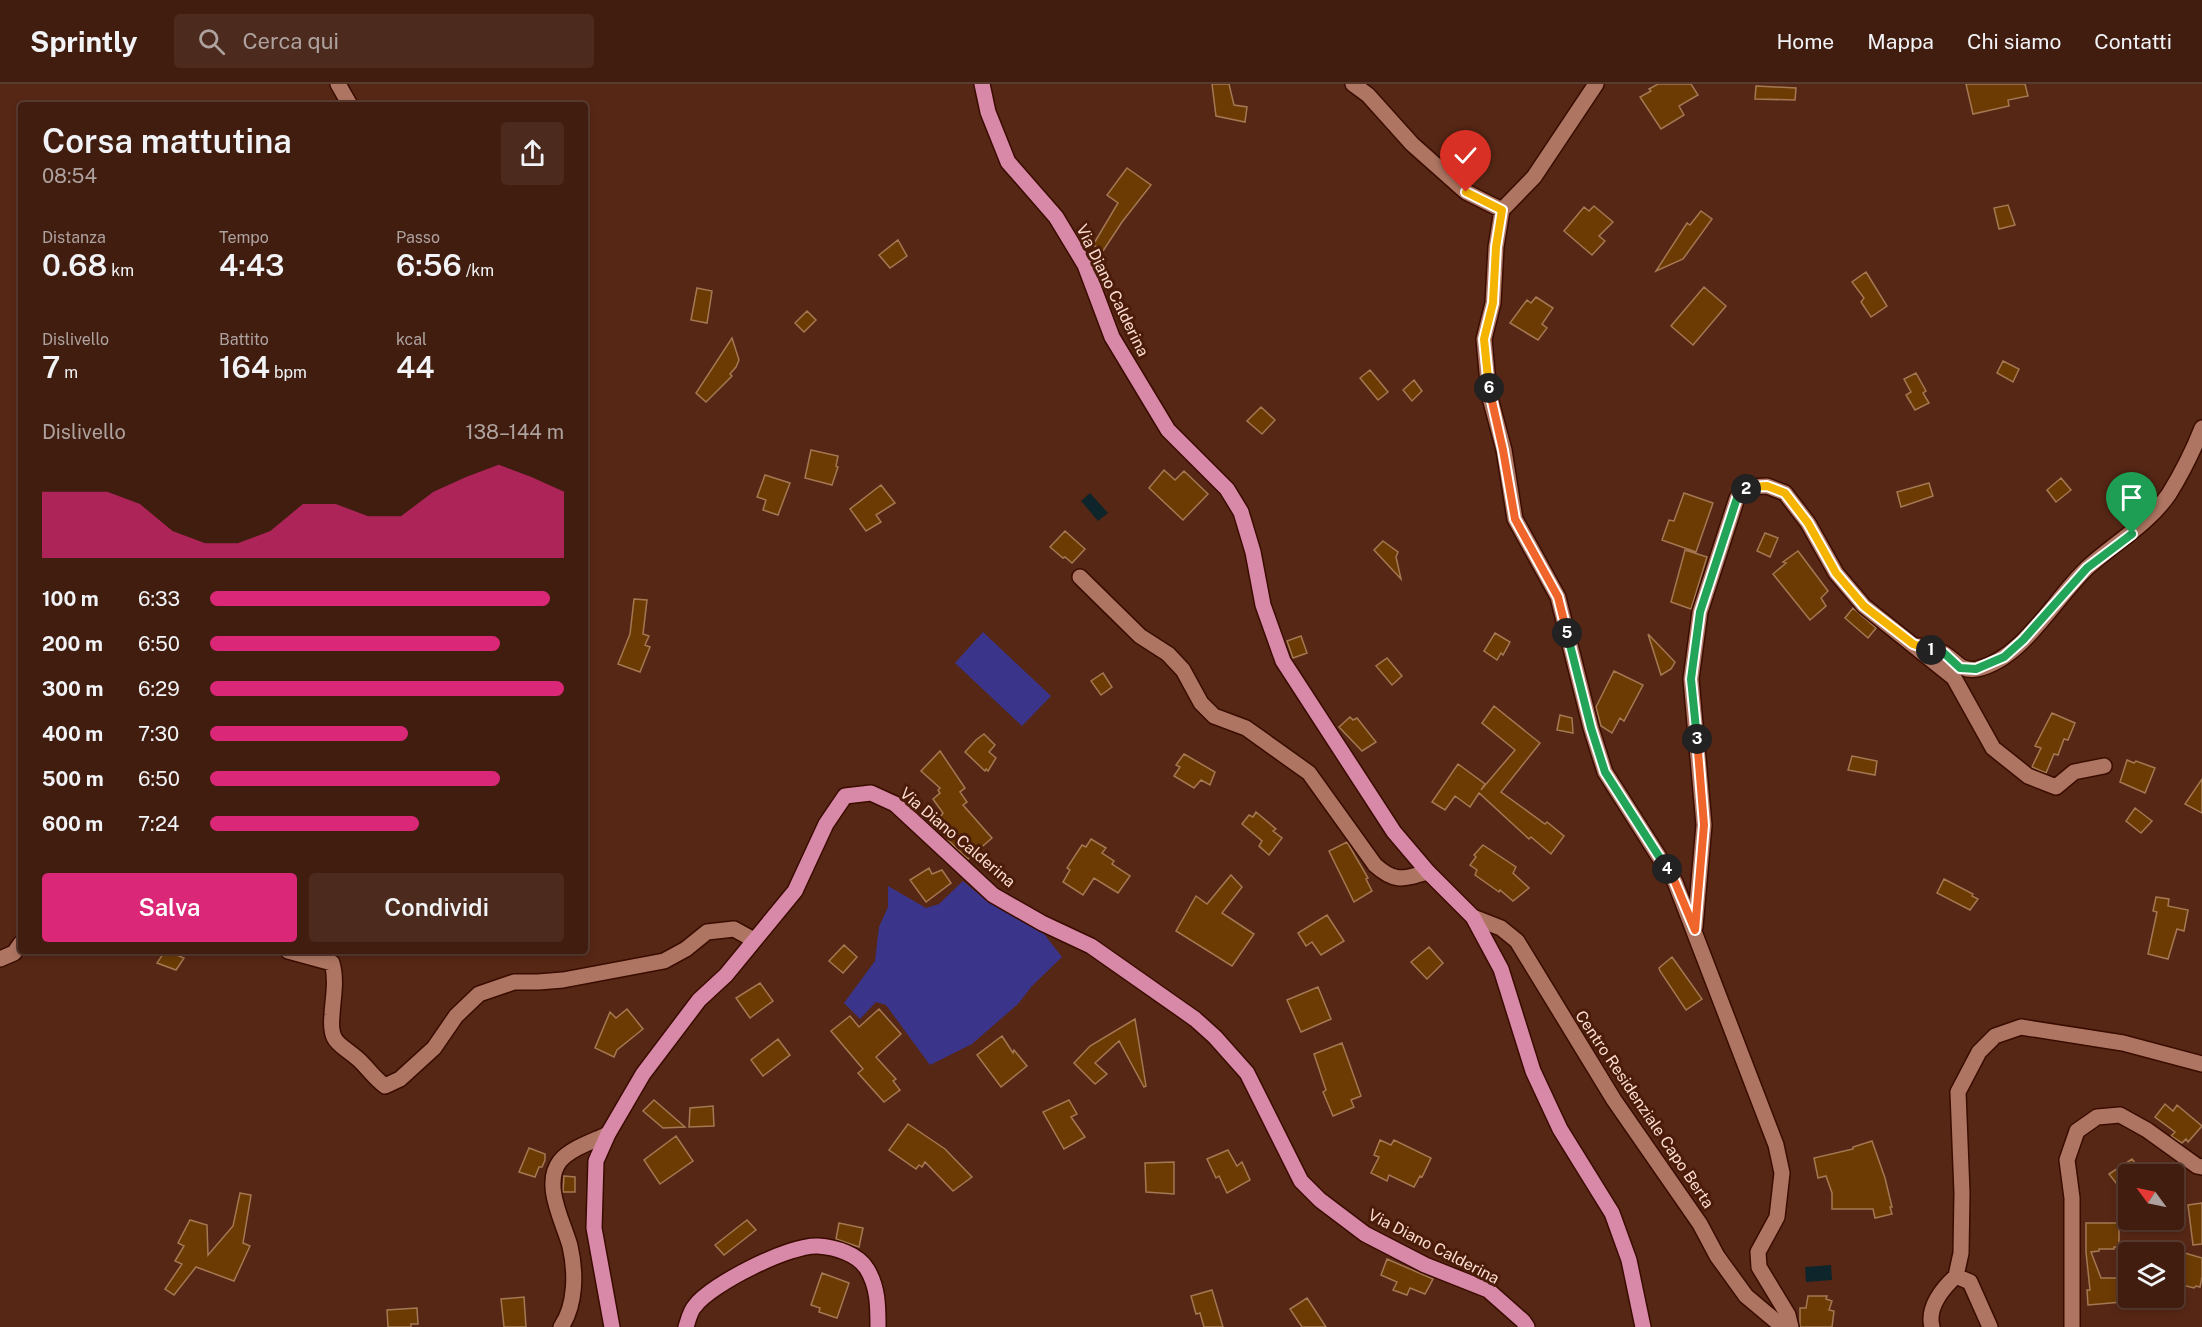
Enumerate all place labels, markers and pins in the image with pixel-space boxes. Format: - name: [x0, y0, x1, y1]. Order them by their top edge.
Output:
- pin: [1440, 130, 1491, 192]
- pin: 6: [1474, 373, 1504, 403]
- pin: [2106, 472, 2157, 534]
- pin: 2: [1731, 474, 1761, 504]
- pin: 5: [1552, 618, 1582, 648]
- pin: 1: [1916, 635, 1946, 665]
- pin: 3: [1682, 724, 1712, 754]
- pin: 4: [1652, 854, 1682, 884]

